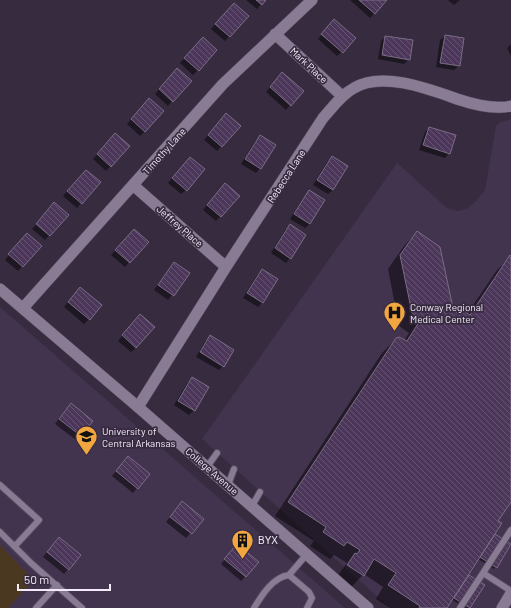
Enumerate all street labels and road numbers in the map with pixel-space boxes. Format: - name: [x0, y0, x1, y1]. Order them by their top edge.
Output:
- street label: Mark Place: [288, 45, 330, 85]
- street label: Timothy Lane: [140, 125, 188, 177]
- street label: Rebecca Lane: [264, 147, 308, 205]
- street label: Jeffrey Place: [154, 203, 206, 249]
- street label: College Avenue: [183, 445, 241, 497]

